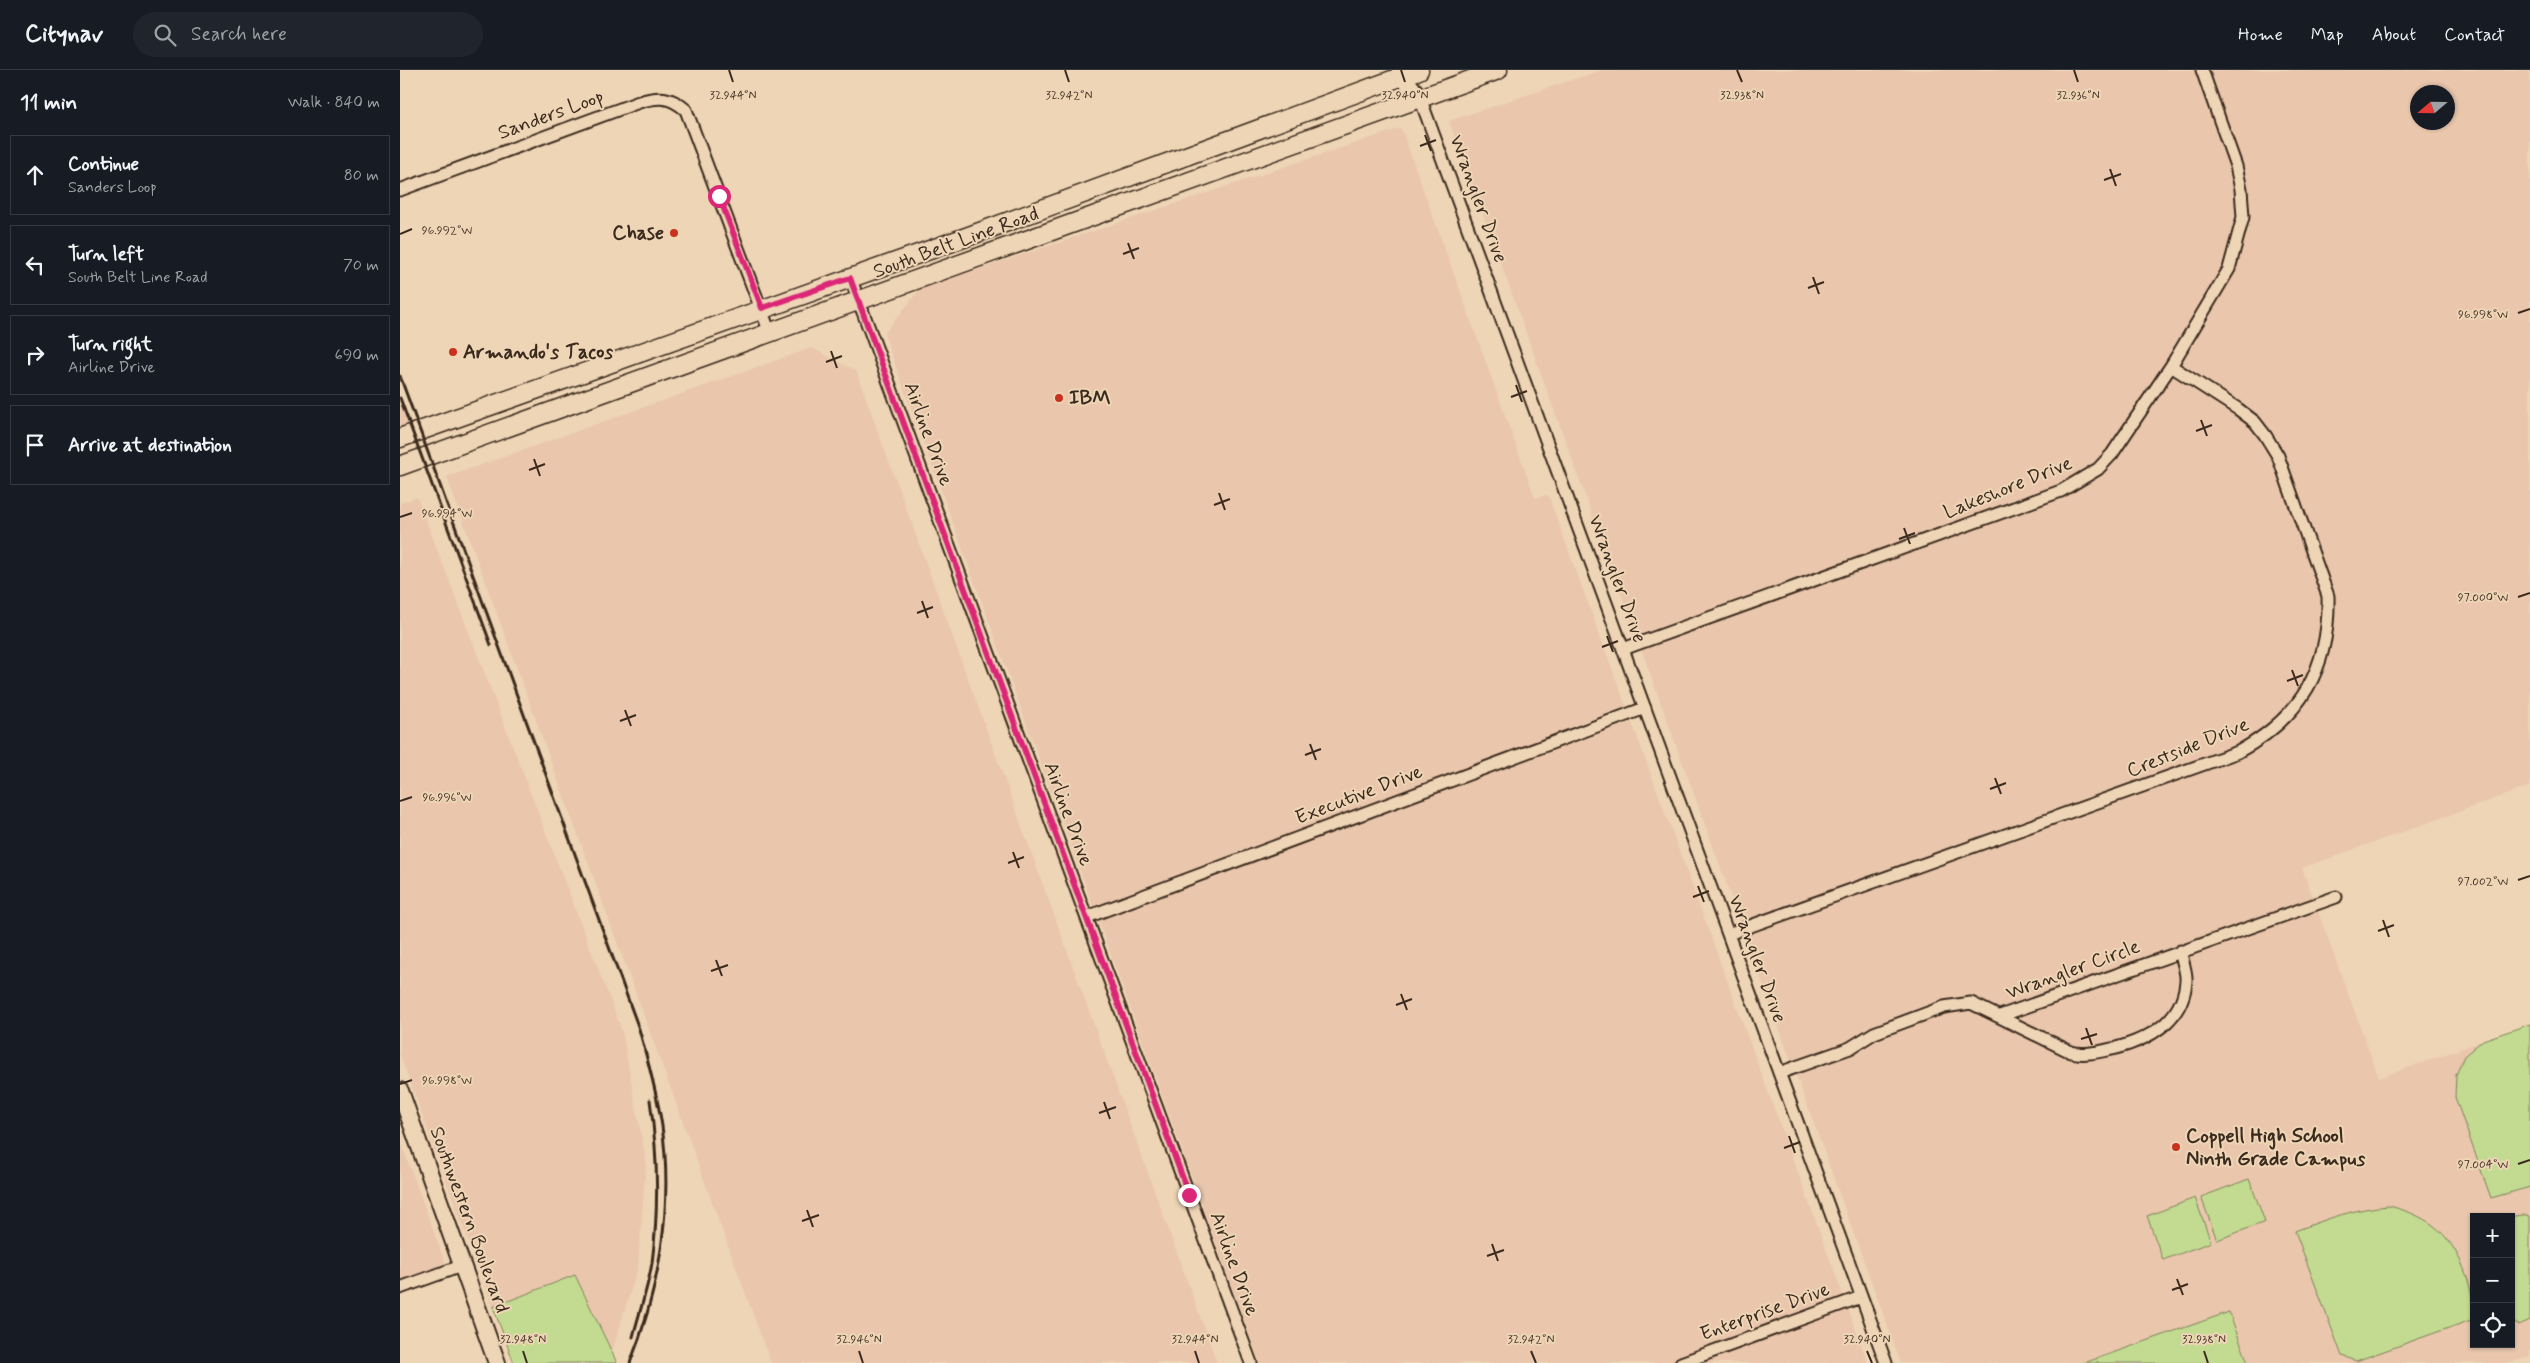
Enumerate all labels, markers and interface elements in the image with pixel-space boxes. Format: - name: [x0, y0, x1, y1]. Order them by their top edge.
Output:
- search box: [133, 12, 483, 57]
- text: Citynav: [25, 19, 103, 50]
- icon: search: [151, 21, 179, 49]
- text: Search here: [191, 22, 287, 47]
- text: Home: [2238, 23, 2283, 47]
- text: Map: [2311, 23, 2344, 47]
- text: About: [2372, 23, 2416, 47]
- text: Contact: [2444, 23, 2505, 47]
- street label: Sanders Loop: [494, 83, 608, 147]
- north arrow: [2410, 85, 2455, 130]
- text: 32.944°N: [710, 88, 756, 104]
- text: 32.942°N: [1046, 88, 1092, 104]
- text: 32.940°N: [1381, 88, 1429, 104]
- text: 32.938°N: [1720, 88, 1764, 104]
- text: 32.936°N: [2056, 88, 2100, 104]
- text: 11 min: [20, 89, 77, 117]
- text: Walk · 840 m: [288, 92, 380, 113]
- street label: Wrangler Drive: [1442, 131, 1514, 267]
- text: Continue: [68, 152, 139, 177]
- icon: ahead: [21, 161, 49, 189]
- text: 80 m: [344, 165, 379, 186]
- text: Sanders Loop: [68, 177, 157, 198]
- route start: [708, 185, 731, 208]
- street label: South Belt Line Road: [869, 200, 1043, 286]
- place label: Chase: [612, 220, 664, 247]
- text: 96.992°W: [422, 223, 472, 239]
- marker: Chase: [668, 227, 680, 239]
- text: Turn left: [68, 242, 144, 267]
- icon: left: [21, 251, 49, 279]
- text: 70 m: [343, 255, 379, 276]
- text: South Belt Line Road: [68, 267, 208, 288]
- text: 96.998°W: [2458, 307, 2508, 323]
- text: Turn right: [68, 332, 152, 357]
- place label: Armando's Tacos: [463, 339, 613, 366]
- icon: right: [21, 341, 49, 369]
- text: 690 m: [335, 345, 379, 366]
- marker: Armando's Tacos: [447, 346, 459, 358]
- text: Airline Drive: [68, 357, 155, 378]
- street label: Airline Drive: [897, 378, 959, 490]
- place label: IBM: [1069, 385, 1111, 412]
- marker: IBM: [1053, 392, 1065, 404]
- icon: arrive: [21, 431, 49, 459]
- text: Arrive at destination: [68, 433, 232, 458]
- street label: Lakeshore Drive: [1940, 450, 2077, 526]
- text: 96.994°W: [422, 506, 472, 522]
- street label: Wrangler Drive: [1581, 511, 1653, 647]
- text: 97.000°W: [2458, 590, 2508, 606]
- street label: Crestside Drive: [2123, 711, 2253, 785]
- street label: Airline Drive: [1037, 758, 1099, 870]
- street label: Executive Drive: [1291, 758, 1427, 832]
- text: 96.996°W: [423, 790, 472, 806]
- text: 97.002°W: [2458, 874, 2508, 890]
- street label: Wrangler Drive: [1721, 891, 1793, 1027]
- street label: Wrangler Circle: [2002, 933, 2144, 1007]
- text: 96.998°W: [422, 1073, 472, 1089]
- street label: Southwestern Boulevard: [423, 1123, 515, 1317]
- place label: Coppell High School Ninth Grade Campus: [2186, 1123, 2366, 1173]
- marker: Coppell High School Ninth Grade Campus: [2170, 1141, 2182, 1153]
- text: 97.004°W: [2458, 1157, 2508, 1173]
- route end: [1178, 1184, 1201, 1207]
- street label: Airline Drive: [1203, 1208, 1265, 1320]
- map controls: [2470, 1213, 2515, 1348]
- button: +: [2470, 1213, 2515, 1258]
- button: −: [2470, 1258, 2515, 1303]
- street label: Enterprise Drive: [1696, 1276, 1834, 1348]
- button: locate: [2470, 1303, 2515, 1348]
- text: 32.948°N: [500, 1332, 546, 1348]
- text: 32.946°N: [836, 1332, 882, 1348]
- text: 32.944°N: [1172, 1332, 1218, 1348]
- text: 32.942°N: [1508, 1332, 1554, 1348]
- text: 32.940°N: [1843, 1332, 1891, 1348]
- text: 32.938°N: [2182, 1332, 2226, 1348]

